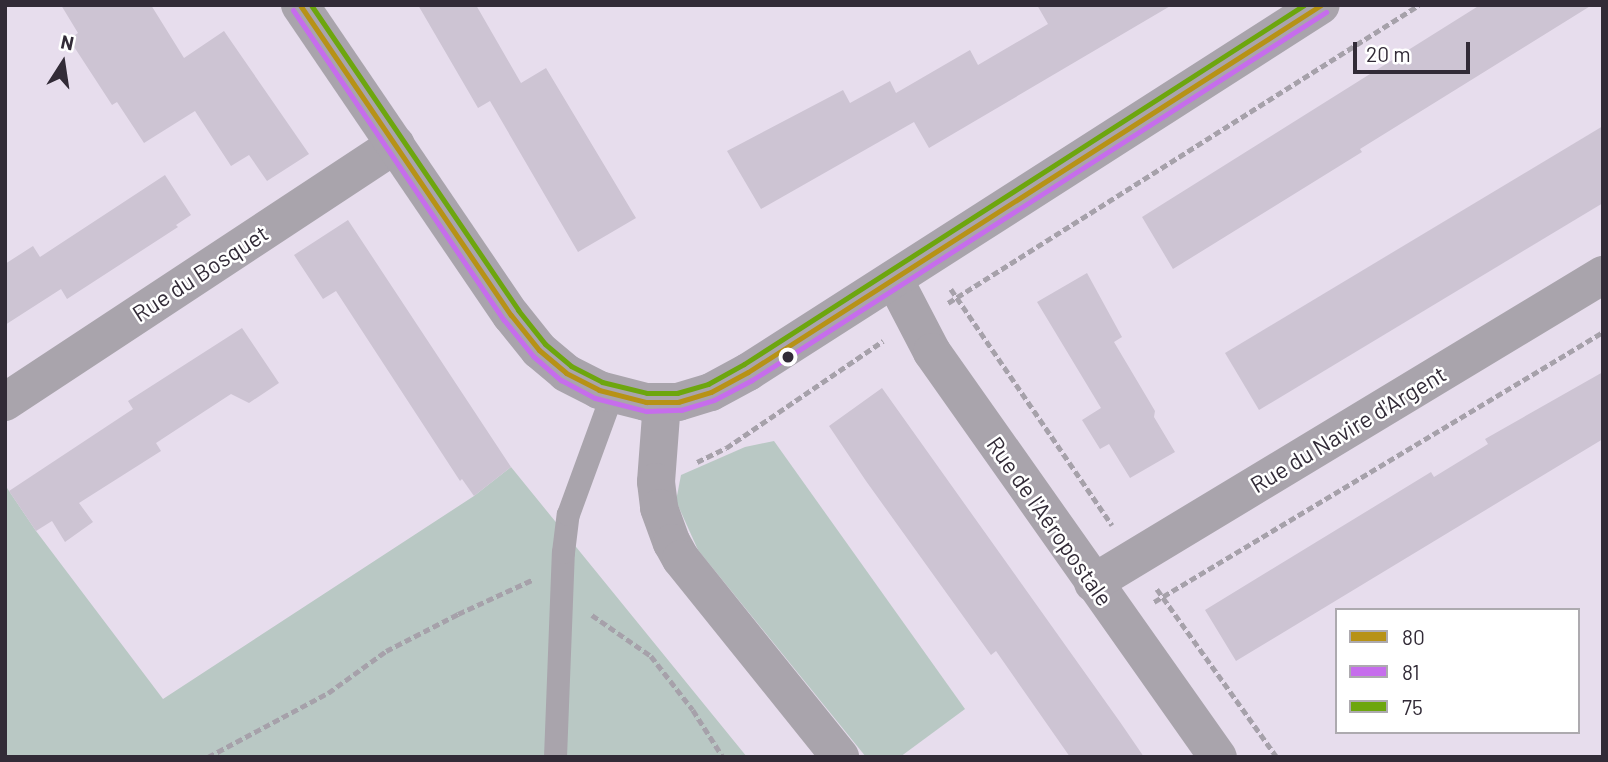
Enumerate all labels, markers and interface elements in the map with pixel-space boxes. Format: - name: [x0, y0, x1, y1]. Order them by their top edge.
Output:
- north arrow: [28, 28, 98, 98]
- scale bar: [1356, 28, 1473, 72]
- text: N: [59, 29, 76, 55]
- text: 20 m: [1366, 41, 1411, 66]
- street label: Rue du Bosquet: [127, 219, 273, 327]
- unlabelled marker: [781, 350, 795, 364]
- street label: Rue du Navire d'Argent: [1245, 360, 1451, 498]
- street label: Rue de l'Aéropostale: [981, 431, 1119, 611]
- legend: [1335, 608, 1580, 734]
- text: 80: [1402, 624, 1425, 649]
- text: 81: [1402, 659, 1420, 684]
- text: 75: [1402, 694, 1423, 719]

